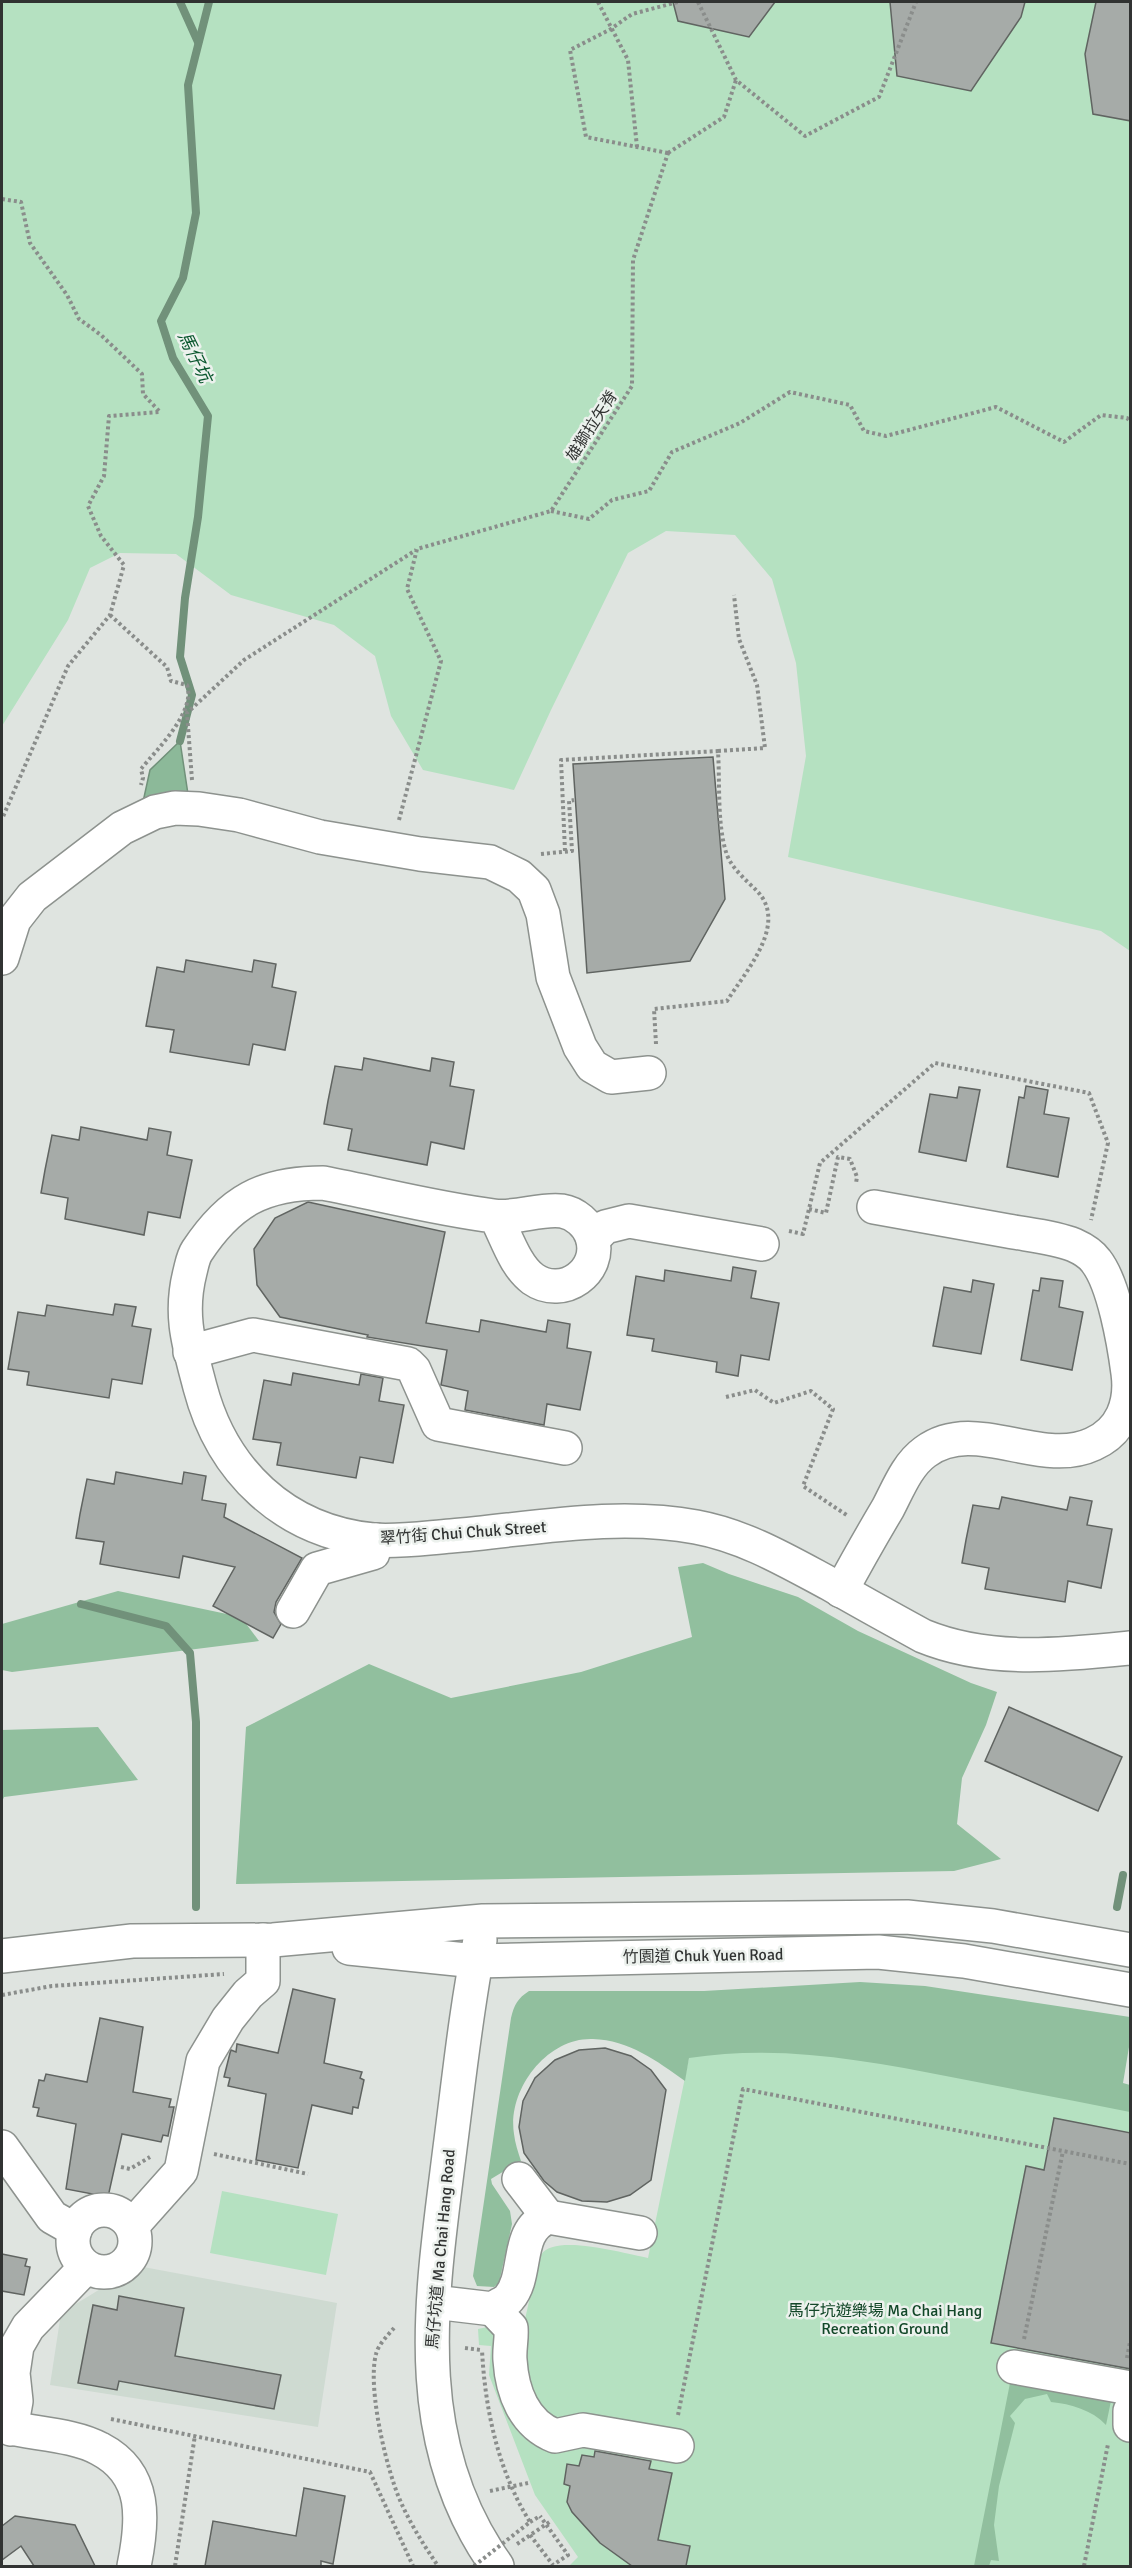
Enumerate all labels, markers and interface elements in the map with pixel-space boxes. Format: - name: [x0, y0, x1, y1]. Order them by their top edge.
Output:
- water label: 馬仔坑: [173, 328, 218, 389]
- street label: 雄獅拉矢脊: [562, 387, 622, 465]
- street label: 翠竹街 Chui Chuk Street: [379, 1517, 547, 1549]
- street label: 竹園道 Chuk Yuen Road: [622, 1945, 784, 1967]
- street label: 馬仔坑道 Ma Chai Hang Road: [422, 2148, 460, 2350]
- park label: 馬仔坑遊樂場 Ma Chai Hang Recreation Ground: [788, 2301, 982, 2339]

